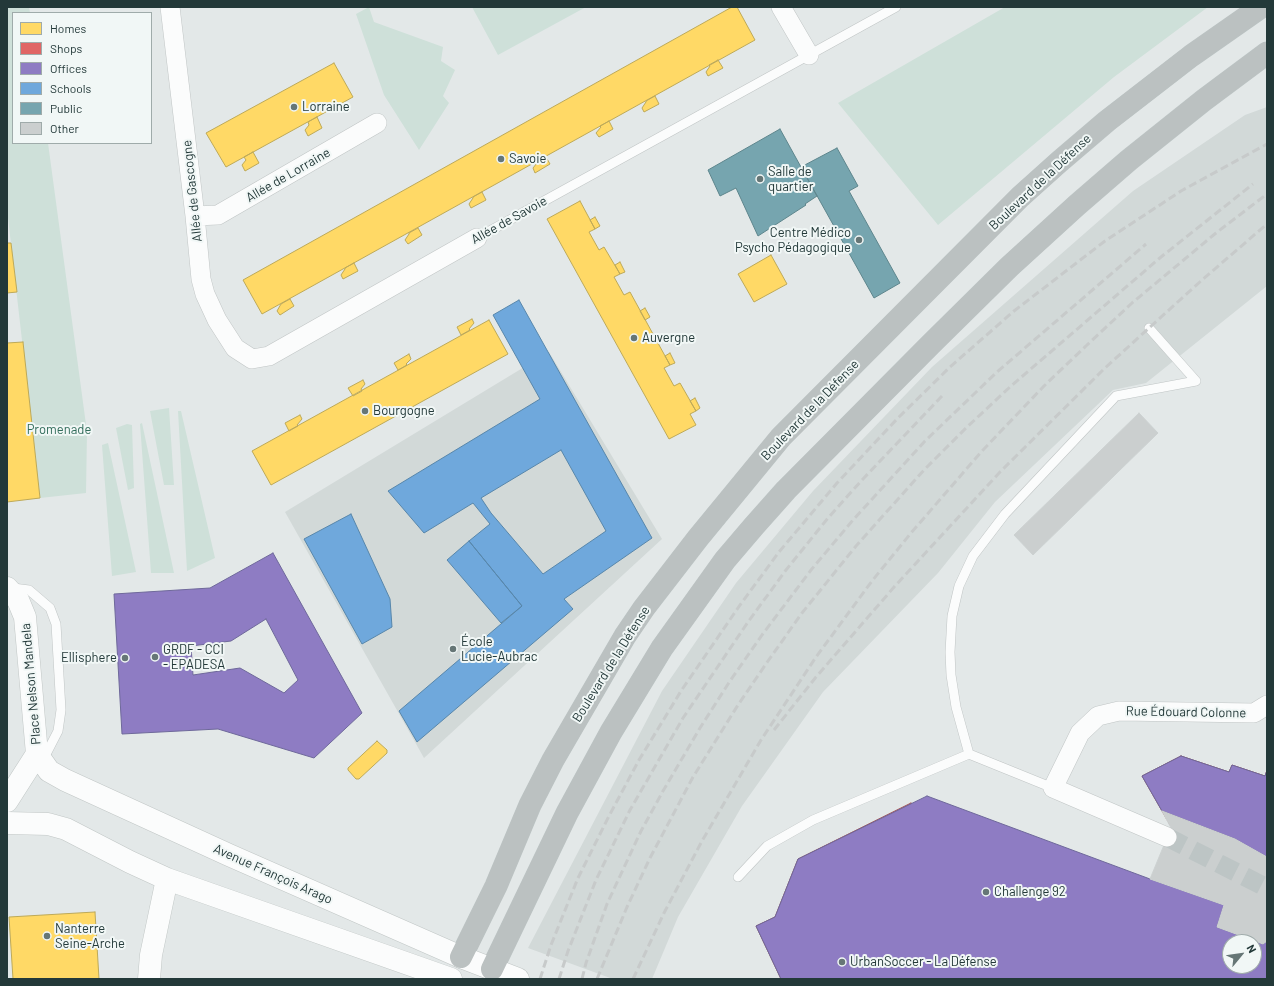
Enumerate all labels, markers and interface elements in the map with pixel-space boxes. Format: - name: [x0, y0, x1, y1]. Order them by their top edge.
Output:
- legend: [12, 12, 152, 144]
- text: Homes: [50, 21, 86, 35]
- text: Shops: [50, 41, 82, 55]
- text: Offices: [50, 61, 87, 75]
- text: Schools: [50, 81, 91, 95]
- place label: Lorraine: [302, 99, 350, 115]
- text: Public: [50, 101, 82, 115]
- marker: Lorraine: [289, 102, 299, 112]
- text: Other: [50, 121, 79, 135]
- street label: Boulevard de la Défense: [986, 131, 1094, 233]
- street label: Allée de Gascogne: [179, 139, 205, 243]
- street label: Allée de Lorraine: [243, 145, 333, 205]
- place label: Savoie: [509, 151, 546, 167]
- marker: Savoie: [496, 154, 506, 164]
- place label: Salle de quartier: [768, 164, 813, 195]
- marker: Salle de quartier: [755, 174, 765, 184]
- street label: Allée de Savoie: [468, 193, 550, 247]
- place label: Centre Médico Psycho Pédagogique: [735, 225, 851, 256]
- marker: Centre Médico Psycho Pédagogique: [854, 235, 864, 245]
- place label: Auvergne: [642, 330, 695, 346]
- marker: Auvergne: [629, 333, 639, 343]
- street label: Boulevard de la Défense: [758, 356, 862, 464]
- place label: Bourgogne: [373, 403, 435, 419]
- marker: Bourgogne: [360, 406, 370, 416]
- park label: Promenade: [27, 422, 91, 438]
- street label: Boulevard de la Défense: [569, 603, 653, 725]
- street label: Place Nelson Mandela: [18, 623, 44, 745]
- place label: École Lucie-Aubrac: [461, 634, 538, 665]
- place label: GRDF - CCI - EPADESA: [163, 642, 225, 673]
- marker: École Lucie-Aubrac: [448, 644, 458, 654]
- place label: Ellisphere: [61, 650, 117, 666]
- marker: GRDF - CCI - EPADESA: [150, 652, 160, 662]
- marker: Ellisphere: [120, 653, 130, 663]
- street label: Rue Édouard Colonne: [1126, 703, 1246, 721]
- street label: Avenue François Arago: [211, 841, 335, 907]
- place label: Challenge 92: [994, 884, 1066, 900]
- marker: Challenge 92: [981, 887, 991, 897]
- place label: Nanterre Seine-Arche: [55, 921, 125, 952]
- marker: Nanterre Seine-Arche: [42, 931, 52, 941]
- north arrow: [1222, 934, 1262, 974]
- text: N: [1245, 942, 1260, 955]
- place label: UrbanSoccer - La Défense: [850, 954, 997, 970]
- marker: UrbanSoccer - La Défense: [837, 957, 847, 967]

